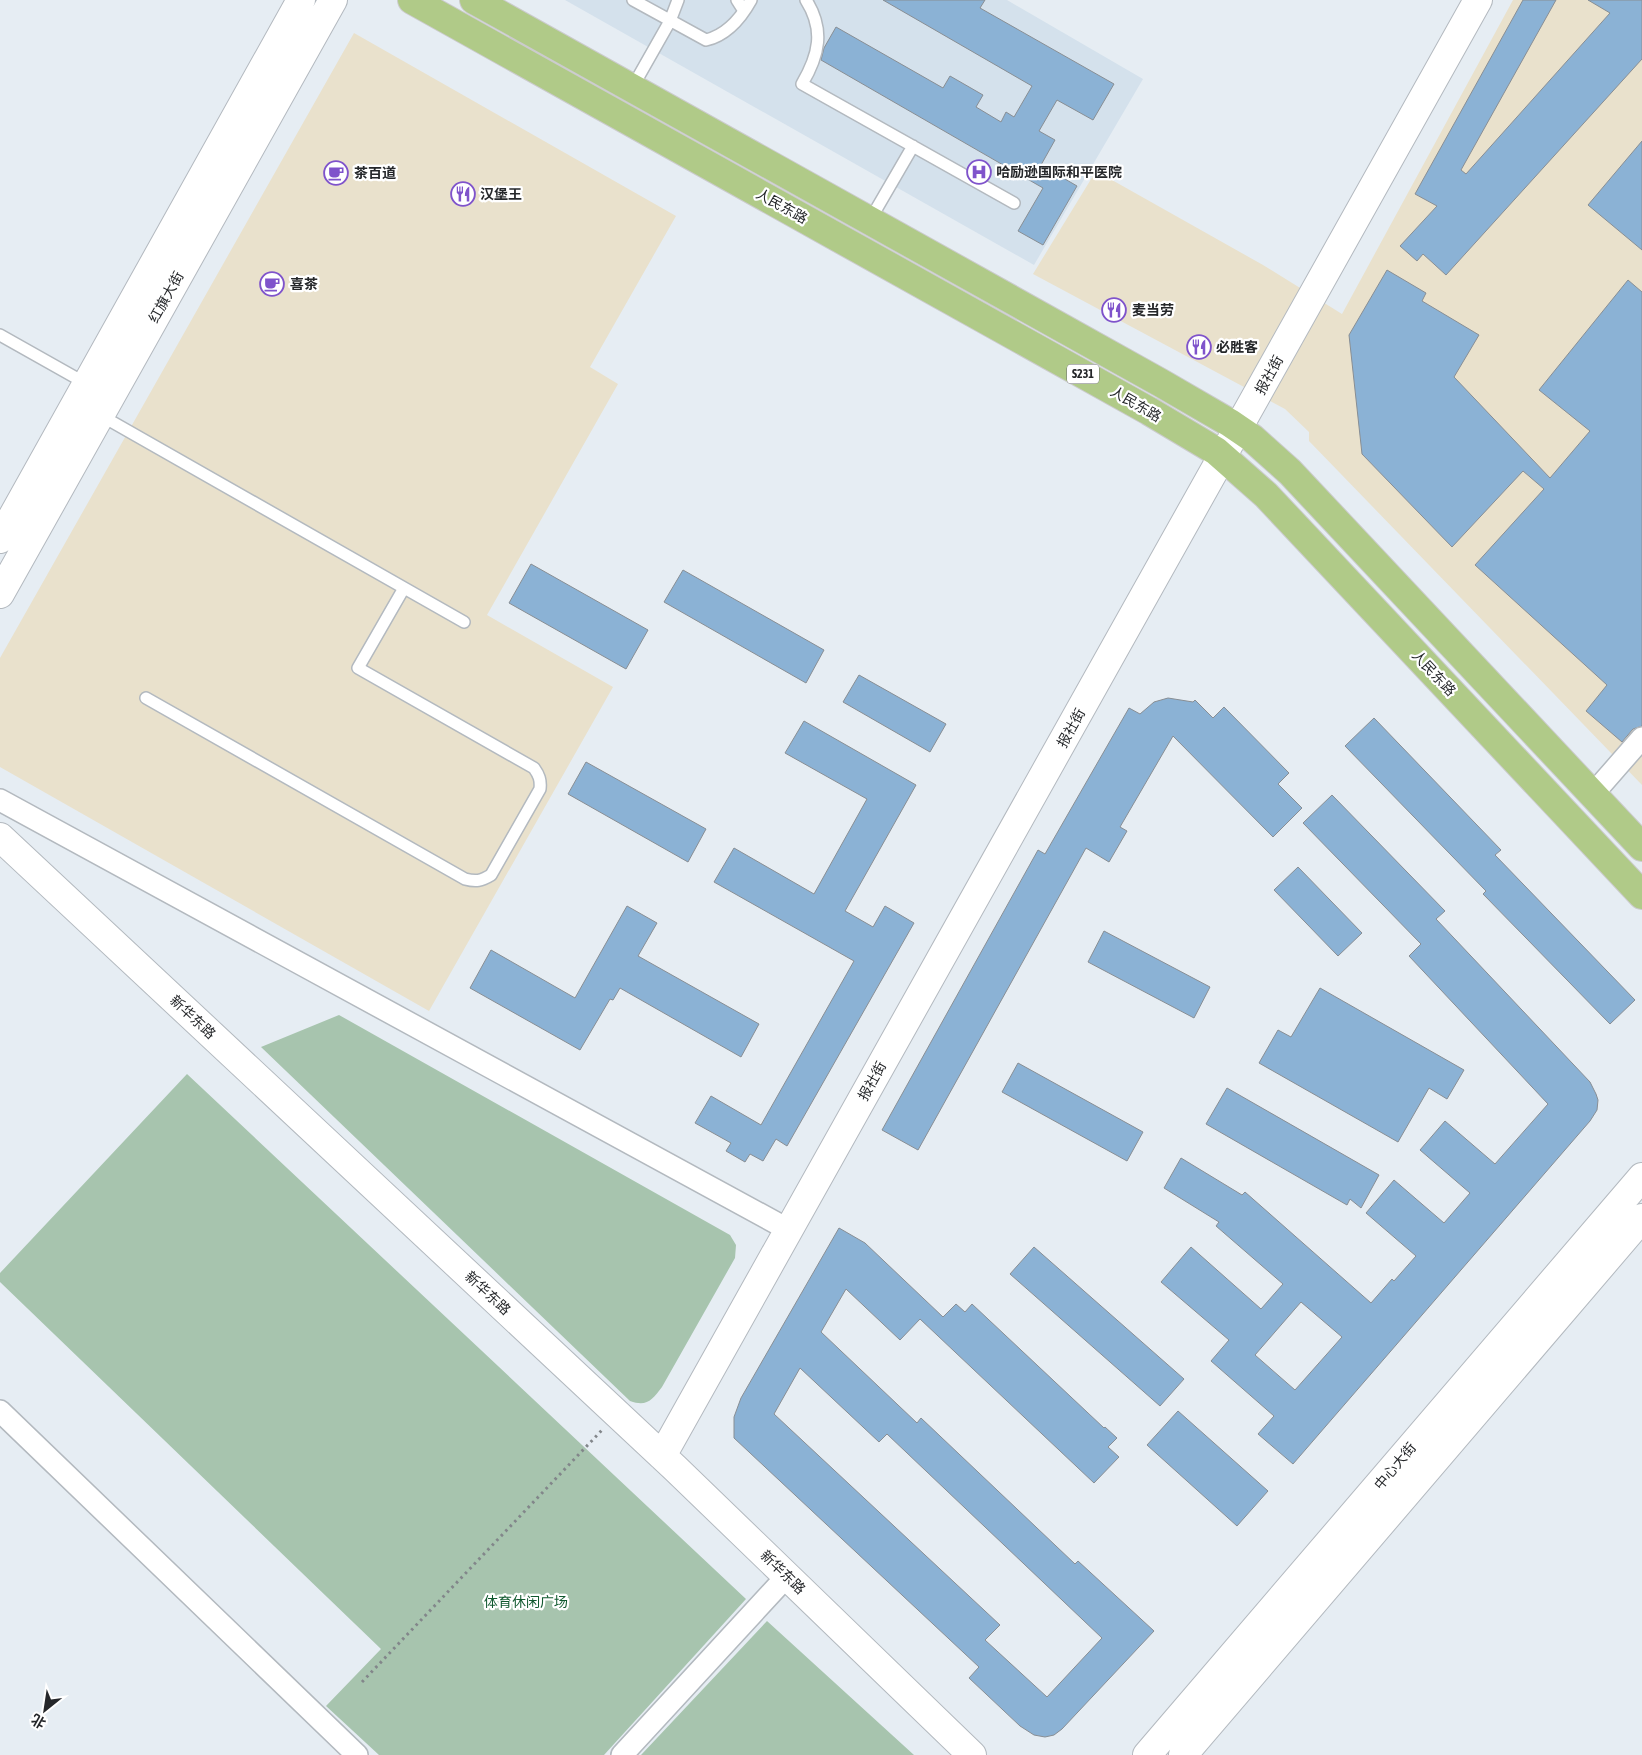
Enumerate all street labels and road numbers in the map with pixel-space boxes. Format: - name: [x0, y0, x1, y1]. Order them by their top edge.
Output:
- street label: 人民东路: [754, 185, 810, 227]
- street label: 红旗大街: [145, 269, 187, 325]
- street label: 报社街: [1252, 353, 1286, 397]
- road number: S231: [1067, 364, 1099, 384]
- street label: 人民东路: [1108, 383, 1164, 425]
- street label: 人民东路: [1409, 647, 1459, 699]
- street label: 报社街: [1054, 706, 1088, 750]
- street label: 新华东路: [167, 992, 219, 1042]
- street label: 报社街: [855, 1059, 889, 1103]
- street label: 新华东路: [462, 1268, 514, 1318]
- street label: 中心大街: [1371, 1439, 1419, 1493]
- street label: 新华东路: [757, 1547, 809, 1597]

